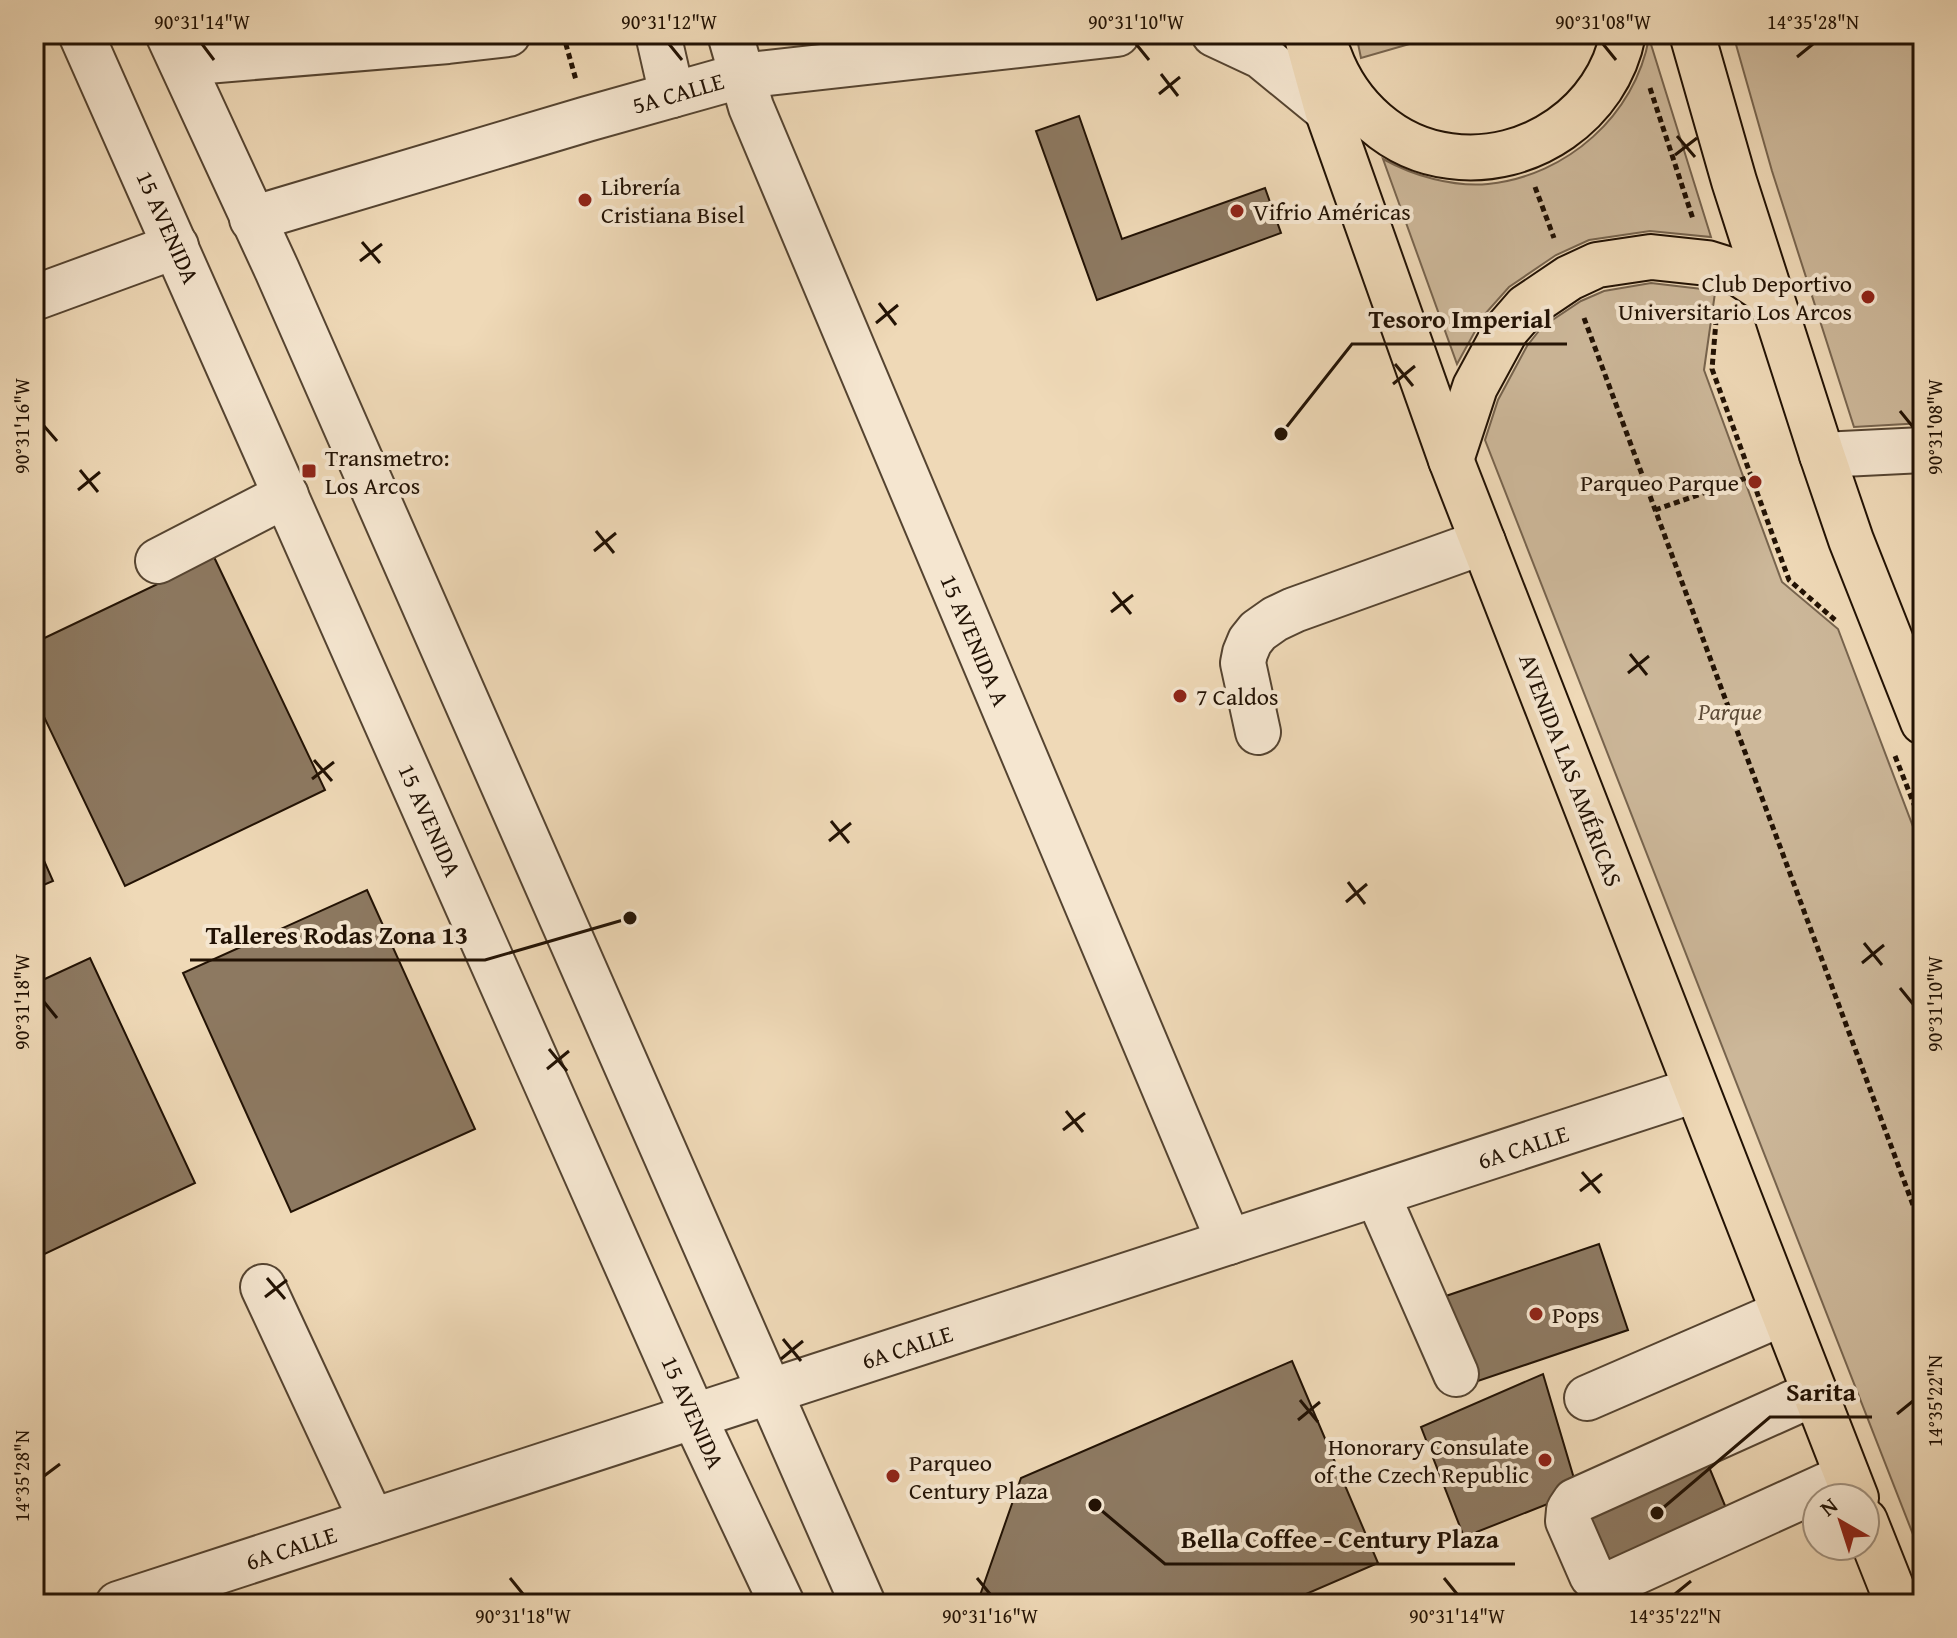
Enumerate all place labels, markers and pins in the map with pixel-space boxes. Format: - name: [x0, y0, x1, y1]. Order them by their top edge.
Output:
- place label: Librería Cristiana Bisel: [601, 169, 745, 232]
- marker: Librería Cristiana Bisel: [576, 191, 594, 209]
- place label: Vifrio Américas: [1253, 194, 1411, 229]
- marker: Vifrio Américas: [1228, 202, 1246, 220]
- place label: Club Deportivo Universitario Los Arcos: [1618, 266, 1852, 329]
- marker: Club Deportivo Universitario Los Arcos: [1859, 288, 1877, 306]
- callout: Tesoro Imperial: [1352, 294, 1567, 344]
- place label: Transmetro: Los Arcos: [325, 440, 449, 503]
- marker: Transmetro: Los Arcos: [300, 462, 318, 480]
- place label: Parqueo Parque: [1580, 465, 1739, 500]
- marker: Parqueo Parque: [1746, 473, 1764, 491]
- place label: 7 Caldos: [1196, 679, 1279, 714]
- marker: 7 Caldos: [1171, 687, 1189, 705]
- callout: Talleres Rodas Zona 13: [190, 910, 485, 960]
- place label: Pops: [1552, 1297, 1600, 1332]
- marker: Pops: [1527, 1305, 1545, 1323]
- callout: Sarita: [1770, 1367, 1872, 1417]
- place label: Honorary Consulate of the Czech Republic: [1314, 1429, 1529, 1492]
- place label: Parqueo Century Plaza: [909, 1445, 1049, 1508]
- marker: Honorary Consulate of the Czech Republic: [1536, 1451, 1554, 1469]
- marker: Parqueo Century Plaza: [884, 1467, 902, 1485]
- callout: Bella Coffee - Century Plaza: [1165, 1514, 1515, 1564]

